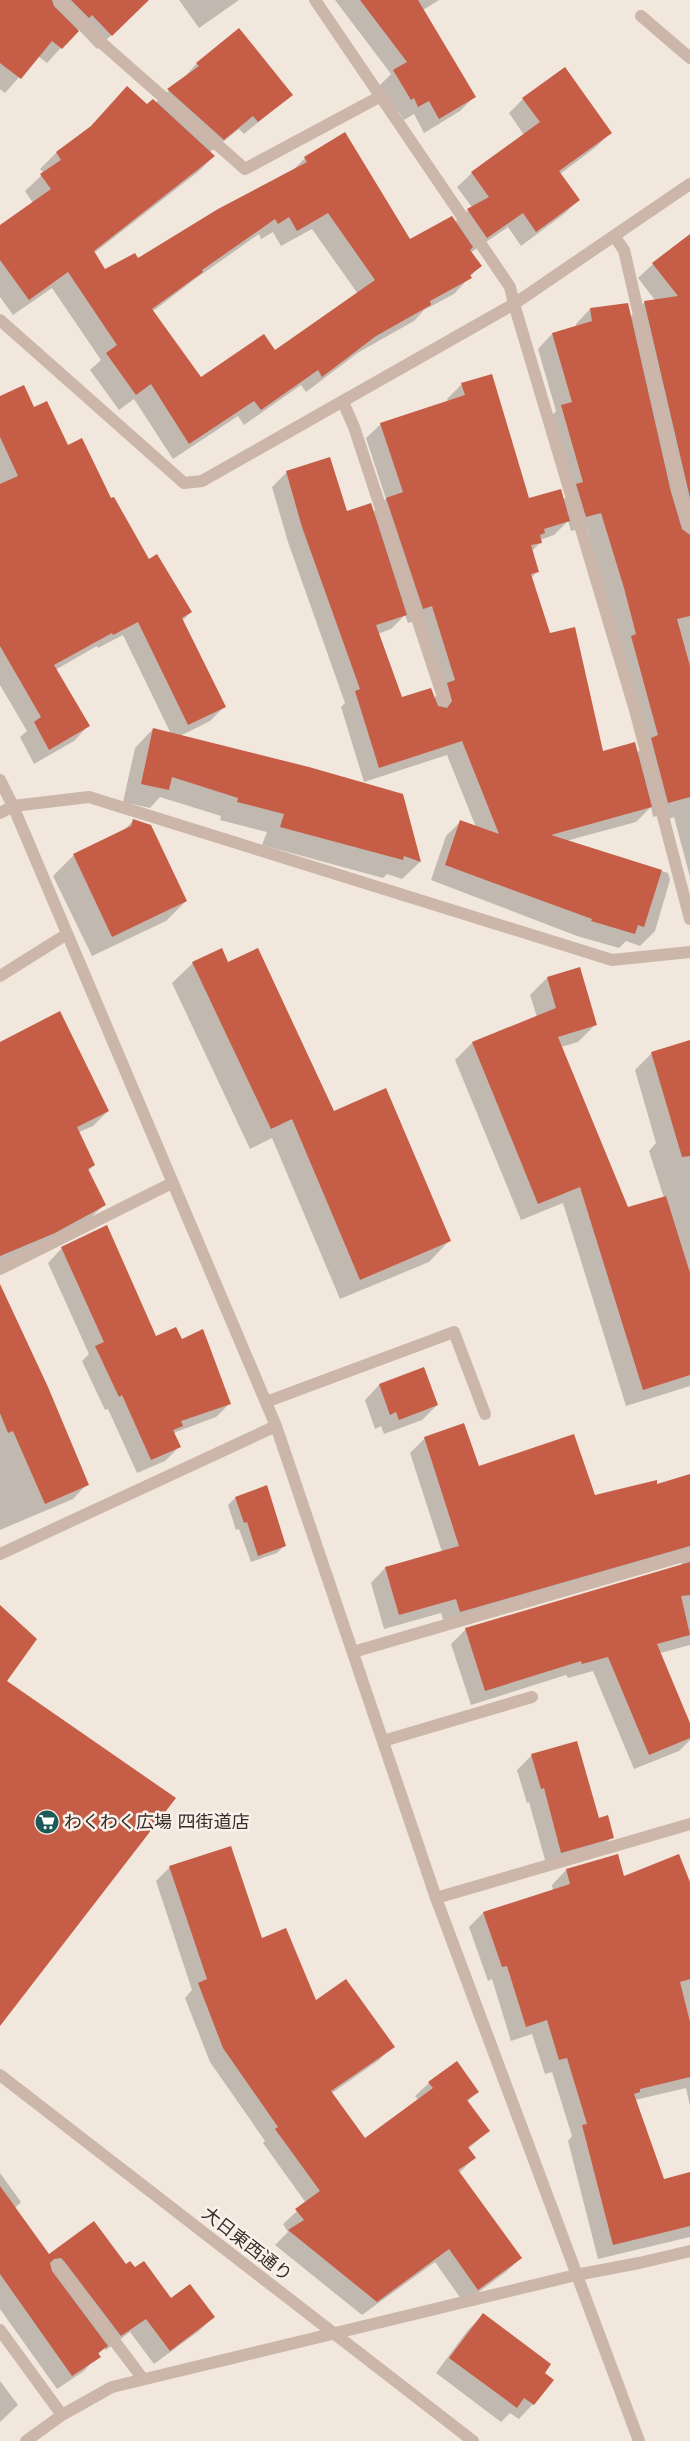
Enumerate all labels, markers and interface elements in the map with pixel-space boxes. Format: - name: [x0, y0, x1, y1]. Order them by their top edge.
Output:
- supermarket icon: わくわく広場 四街道店: [34, 1809, 60, 1835]
- place label: わくわく広場 四街道店: [64, 1809, 249, 1835]
- street label: 大日東西通り: [196, 2201, 298, 2287]

